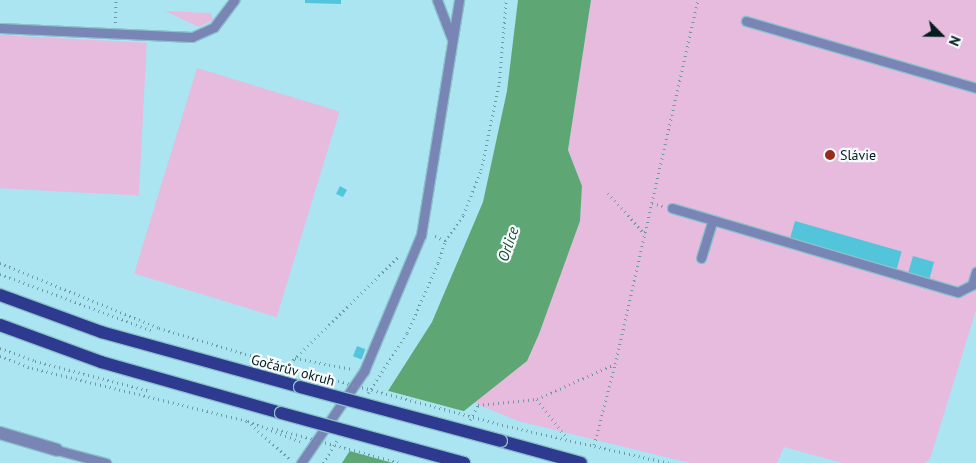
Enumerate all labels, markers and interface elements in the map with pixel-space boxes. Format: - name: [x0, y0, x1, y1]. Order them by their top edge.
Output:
- north arrow: [916, 10, 966, 60]
- text: N: [945, 33, 965, 49]
- place label: Slávie: [840, 147, 876, 163]
- marker: Slávie: [824, 149, 836, 161]
- water label: Orlice: [494, 224, 522, 264]
- street label: Gočárův okruh: [249, 351, 337, 389]

